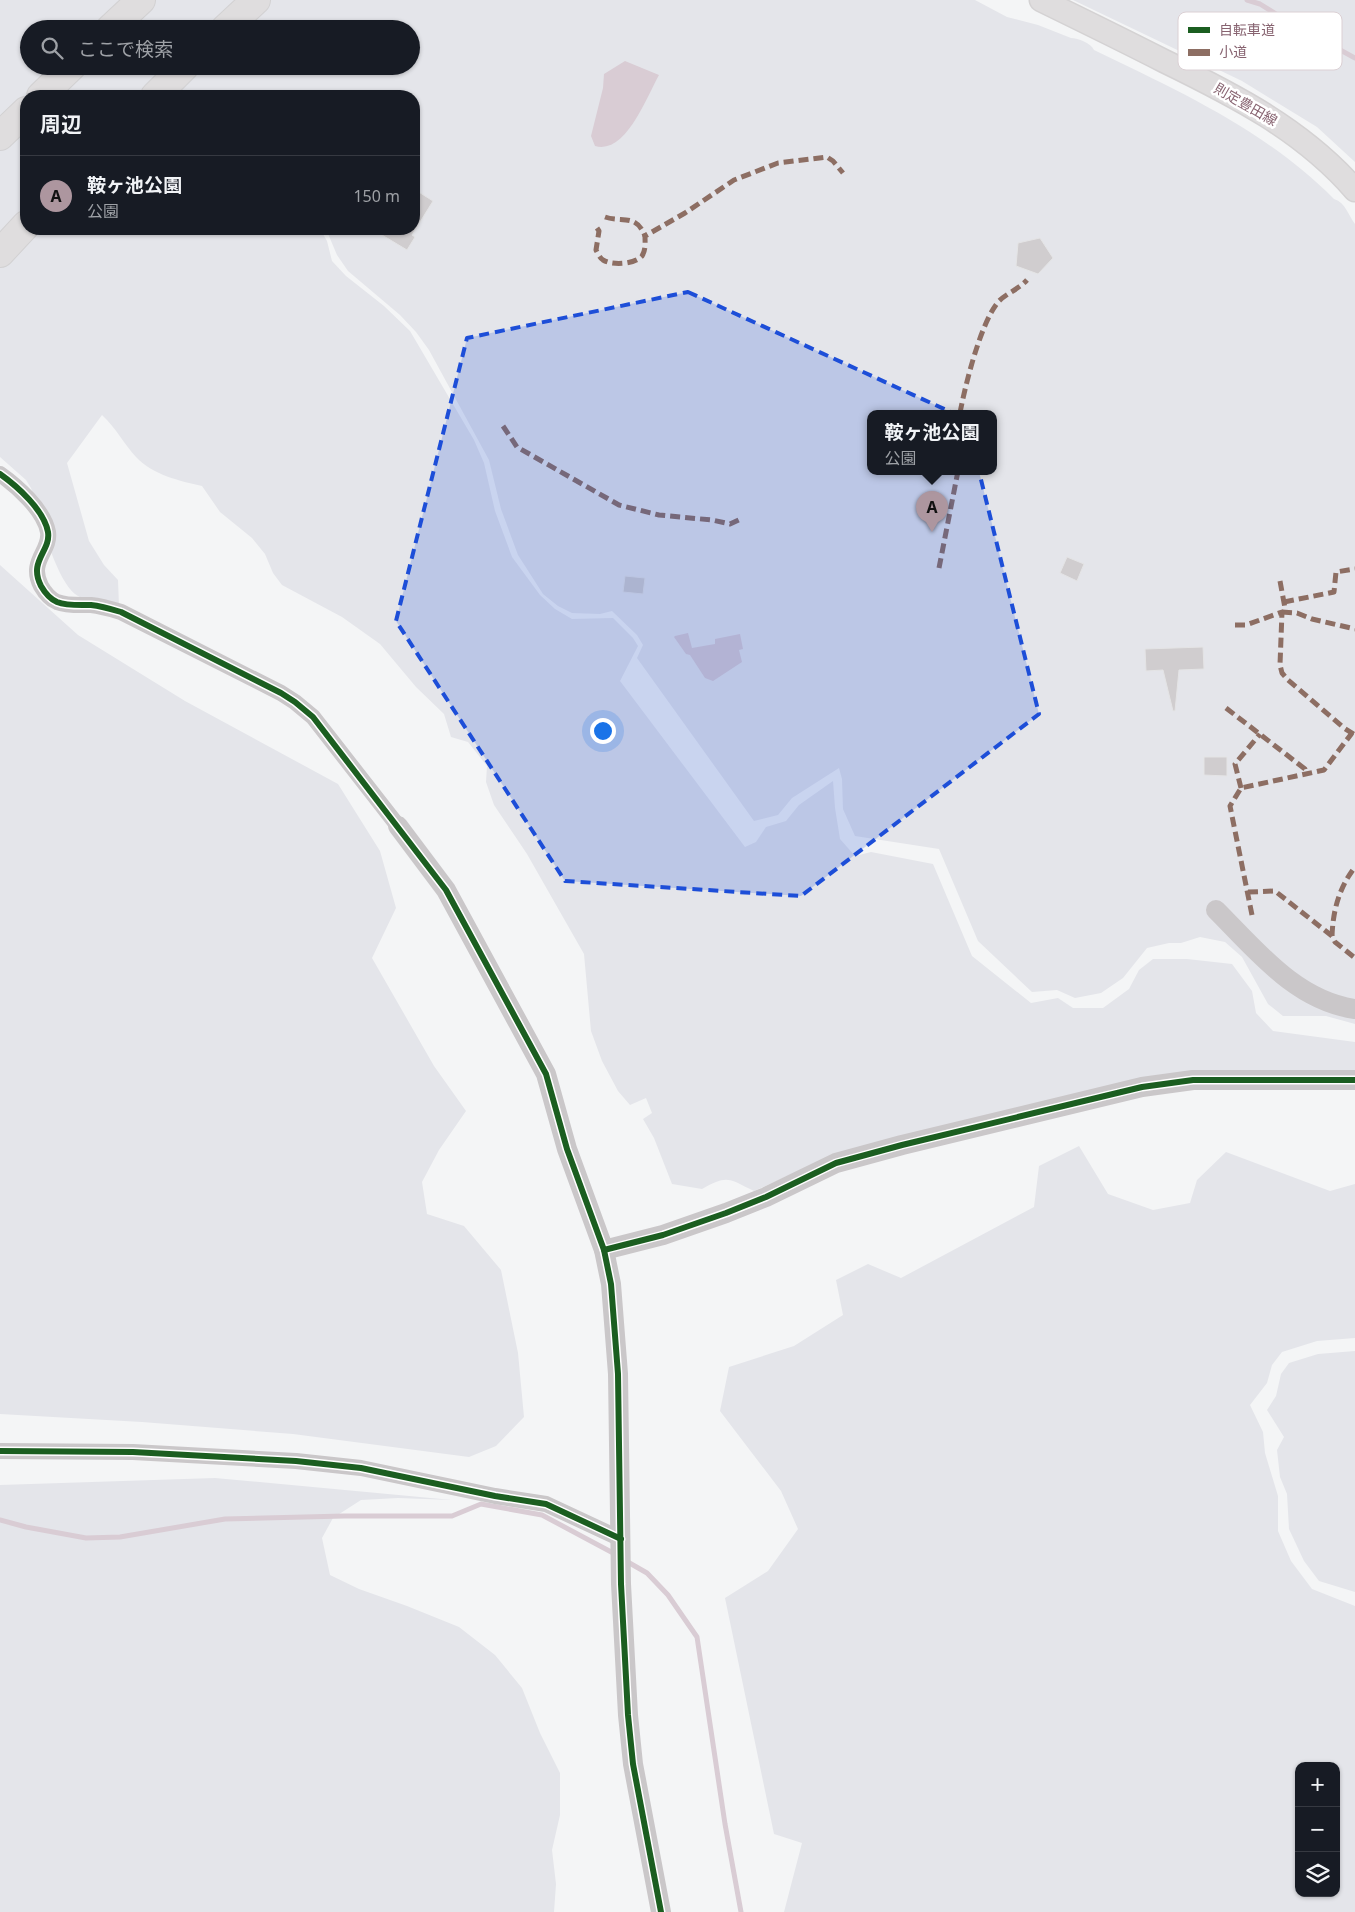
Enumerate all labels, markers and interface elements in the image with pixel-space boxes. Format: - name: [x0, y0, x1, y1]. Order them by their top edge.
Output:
- legend: [1178, 12, 1342, 70]
- search box: [20, 20, 420, 75]
- text: 自転車道: [1219, 20, 1275, 39]
- icon: search: [38, 34, 66, 62]
- text: ここで検索: [78, 36, 173, 62]
- text: 小道: [1219, 42, 1247, 61]
- street label: 則定豊田線: [1211, 78, 1281, 130]
- text: 周辺: [40, 110, 82, 138]
- text: 鞍ヶ池公園: [87, 172, 182, 198]
- text: A: [50, 185, 62, 207]
- text: 150 m: [353, 185, 400, 207]
- text: 公園: [87, 200, 119, 222]
- popup: [867, 410, 997, 475]
- text: 鞍ヶ池公園: [884, 419, 980, 445]
- text: 公園: [884, 447, 917, 469]
- pin: A: [916, 491, 948, 532]
- your location: [590, 718, 616, 744]
- map controls: [1295, 1762, 1340, 1897]
- button: +: [1295, 1762, 1340, 1807]
- button: −: [1295, 1807, 1340, 1852]
- button: layers: [1295, 1852, 1340, 1897]

